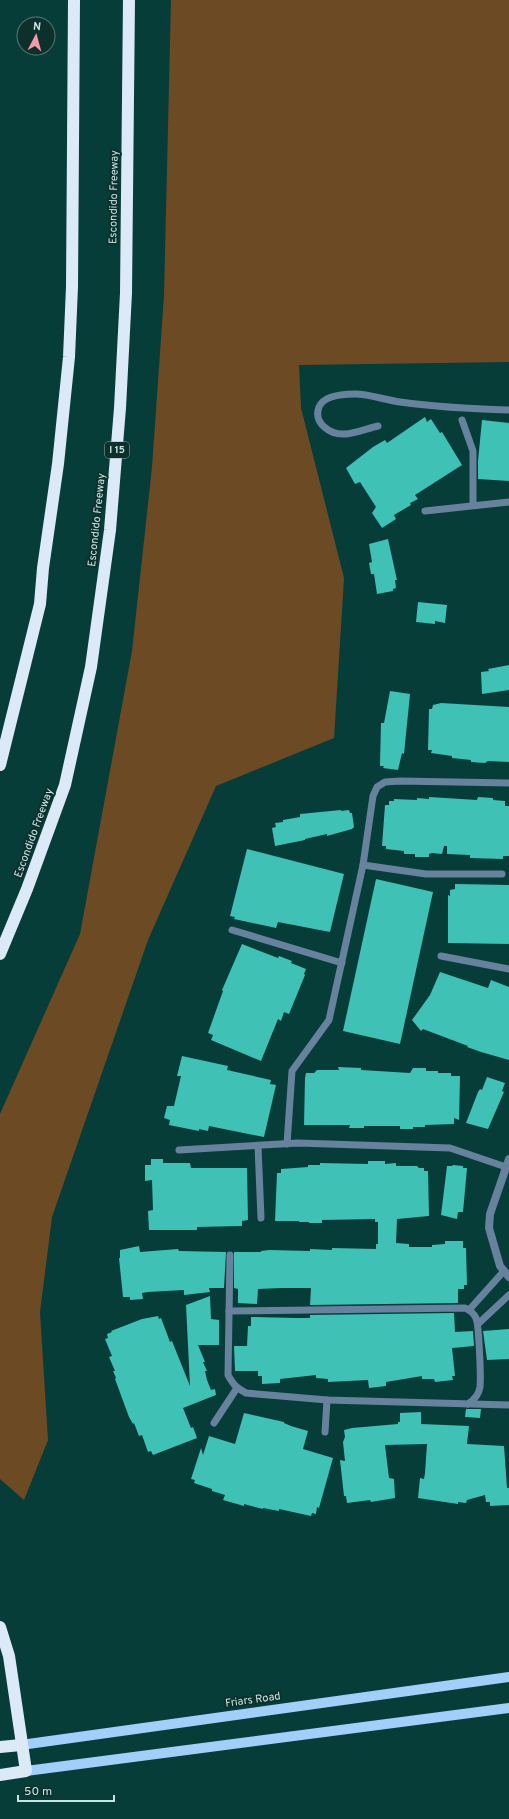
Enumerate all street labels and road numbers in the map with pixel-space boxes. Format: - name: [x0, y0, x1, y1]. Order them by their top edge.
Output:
- street label: Escondido Freeway: [106, 150, 122, 244]
- road number: I 15: [105, 442, 129, 458]
- street label: Escondido Freeway: [85, 472, 109, 567]
- street label: Escondido Freeway: [11, 786, 57, 880]
- street label: Friars Road: [224, 1689, 282, 1711]

